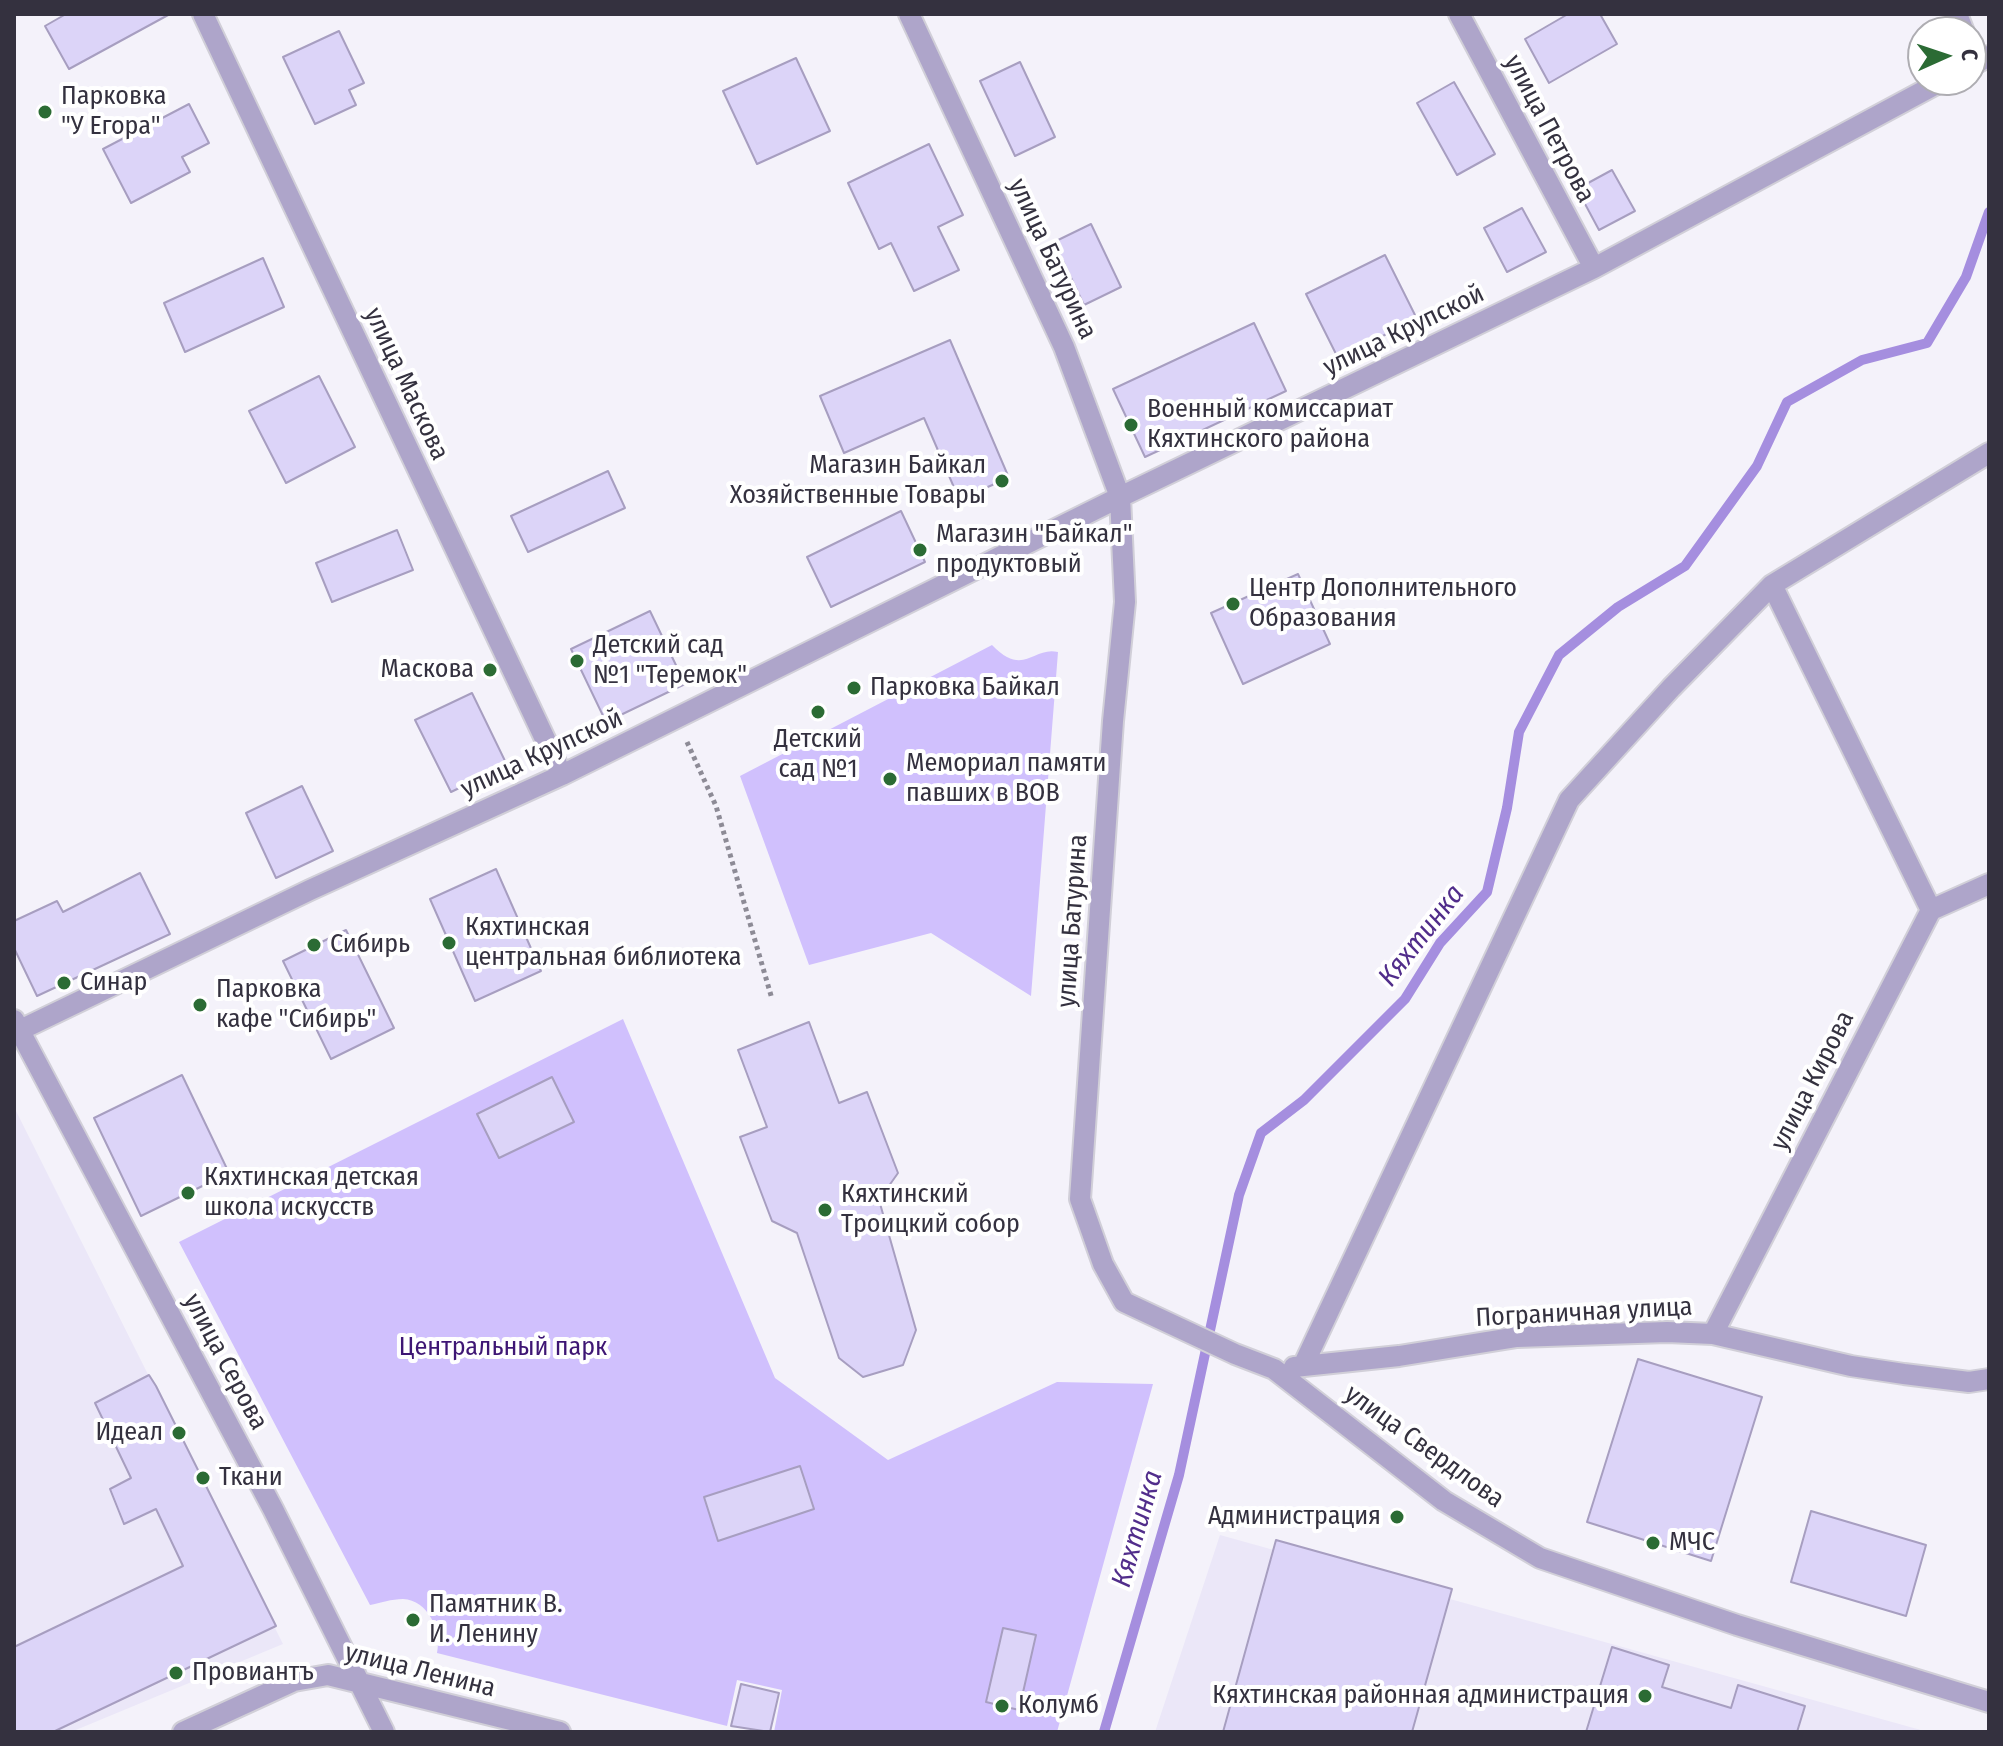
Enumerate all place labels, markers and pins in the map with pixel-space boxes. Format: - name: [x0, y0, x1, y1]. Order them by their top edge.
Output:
- place label: Парковка "У Егора": [61, 81, 167, 142]
- marker: Парковка "У Егора": [36, 103, 54, 121]
- place label: Военный комиссариат Кяхтинского района: [1147, 394, 1393, 456]
- marker: Военный комиссариат Кяхтинского района: [1122, 416, 1140, 434]
- place label: Магазин Байкал Хозяйственные Товары: [730, 450, 986, 512]
- marker: Магазин Байкал Хозяйственные Товары: [993, 472, 1011, 490]
- place label: Магазин "Байкал" продуктовый: [936, 519, 1132, 580]
- marker: Магазин "Байкал" продуктовый: [911, 541, 929, 559]
- place label: Центр Дополнительного Образования: [1249, 573, 1517, 634]
- marker: Центр Дополнительного Образования: [1224, 595, 1242, 613]
- place label: Детский сад №1 "Теремок": [593, 630, 747, 692]
- marker: Детский сад №1 "Теремок": [568, 652, 586, 670]
- place label: Маскова: [380, 654, 474, 686]
- marker: Маскова: [481, 661, 499, 679]
- place label: Парковка Байкал: [870, 672, 1060, 704]
- marker: Парковка Байкал: [845, 679, 863, 697]
- marker: Детский сад №1: [809, 703, 827, 721]
- place label: Детский сад №1: [774, 724, 862, 786]
- place label: Мемориал памяти павших в ВОВ: [906, 748, 1107, 810]
- marker: Мемориал памяти павших в ВОВ: [881, 770, 899, 788]
- place label: Кяхтинская центральная библиотека: [465, 912, 741, 974]
- place label: Сибирь: [330, 929, 410, 961]
- marker: Кяхтинская центральная библиотека: [440, 934, 458, 952]
- marker: Сибирь: [305, 936, 323, 954]
- place label: Синар: [80, 967, 147, 999]
- marker: Синар: [55, 974, 73, 992]
- place label: Парковка кафе "Сибирь": [216, 974, 376, 1036]
- marker: Парковка кафе "Сибирь": [191, 996, 209, 1014]
- place label: Кяхтинская детская школа искусств: [204, 1162, 419, 1224]
- place label: Кяхтинский Троицкий собор: [841, 1179, 1020, 1240]
- marker: Кяхтинская детская школа искусств: [179, 1184, 197, 1202]
- marker: Кяхтинский Троицкий собор: [816, 1201, 834, 1219]
- place label: Идеал: [95, 1417, 163, 1449]
- marker: Идеал: [170, 1424, 188, 1442]
- place label: Ткани: [219, 1462, 283, 1494]
- marker: Ткани: [194, 1469, 212, 1487]
- place label: Администрация: [1208, 1501, 1381, 1533]
- marker: Администрация: [1388, 1508, 1406, 1526]
- place label: МЧС: [1669, 1527, 1715, 1559]
- marker: МЧС: [1644, 1534, 1662, 1552]
- place label: Памятник В. И. Ленину: [429, 1589, 563, 1650]
- marker: Памятник В. И. Ленину: [404, 1611, 422, 1629]
- place label: Провиантъ: [192, 1657, 314, 1689]
- marker: Провиантъ: [167, 1664, 185, 1682]
- place label: Кяхтинская районная администрация: [1212, 1680, 1629, 1712]
- marker: Кяхтинская районная администрация: [1636, 1687, 1654, 1705]
- place label: Колумб: [1018, 1690, 1099, 1722]
- marker: Колумб: [993, 1697, 1011, 1715]

